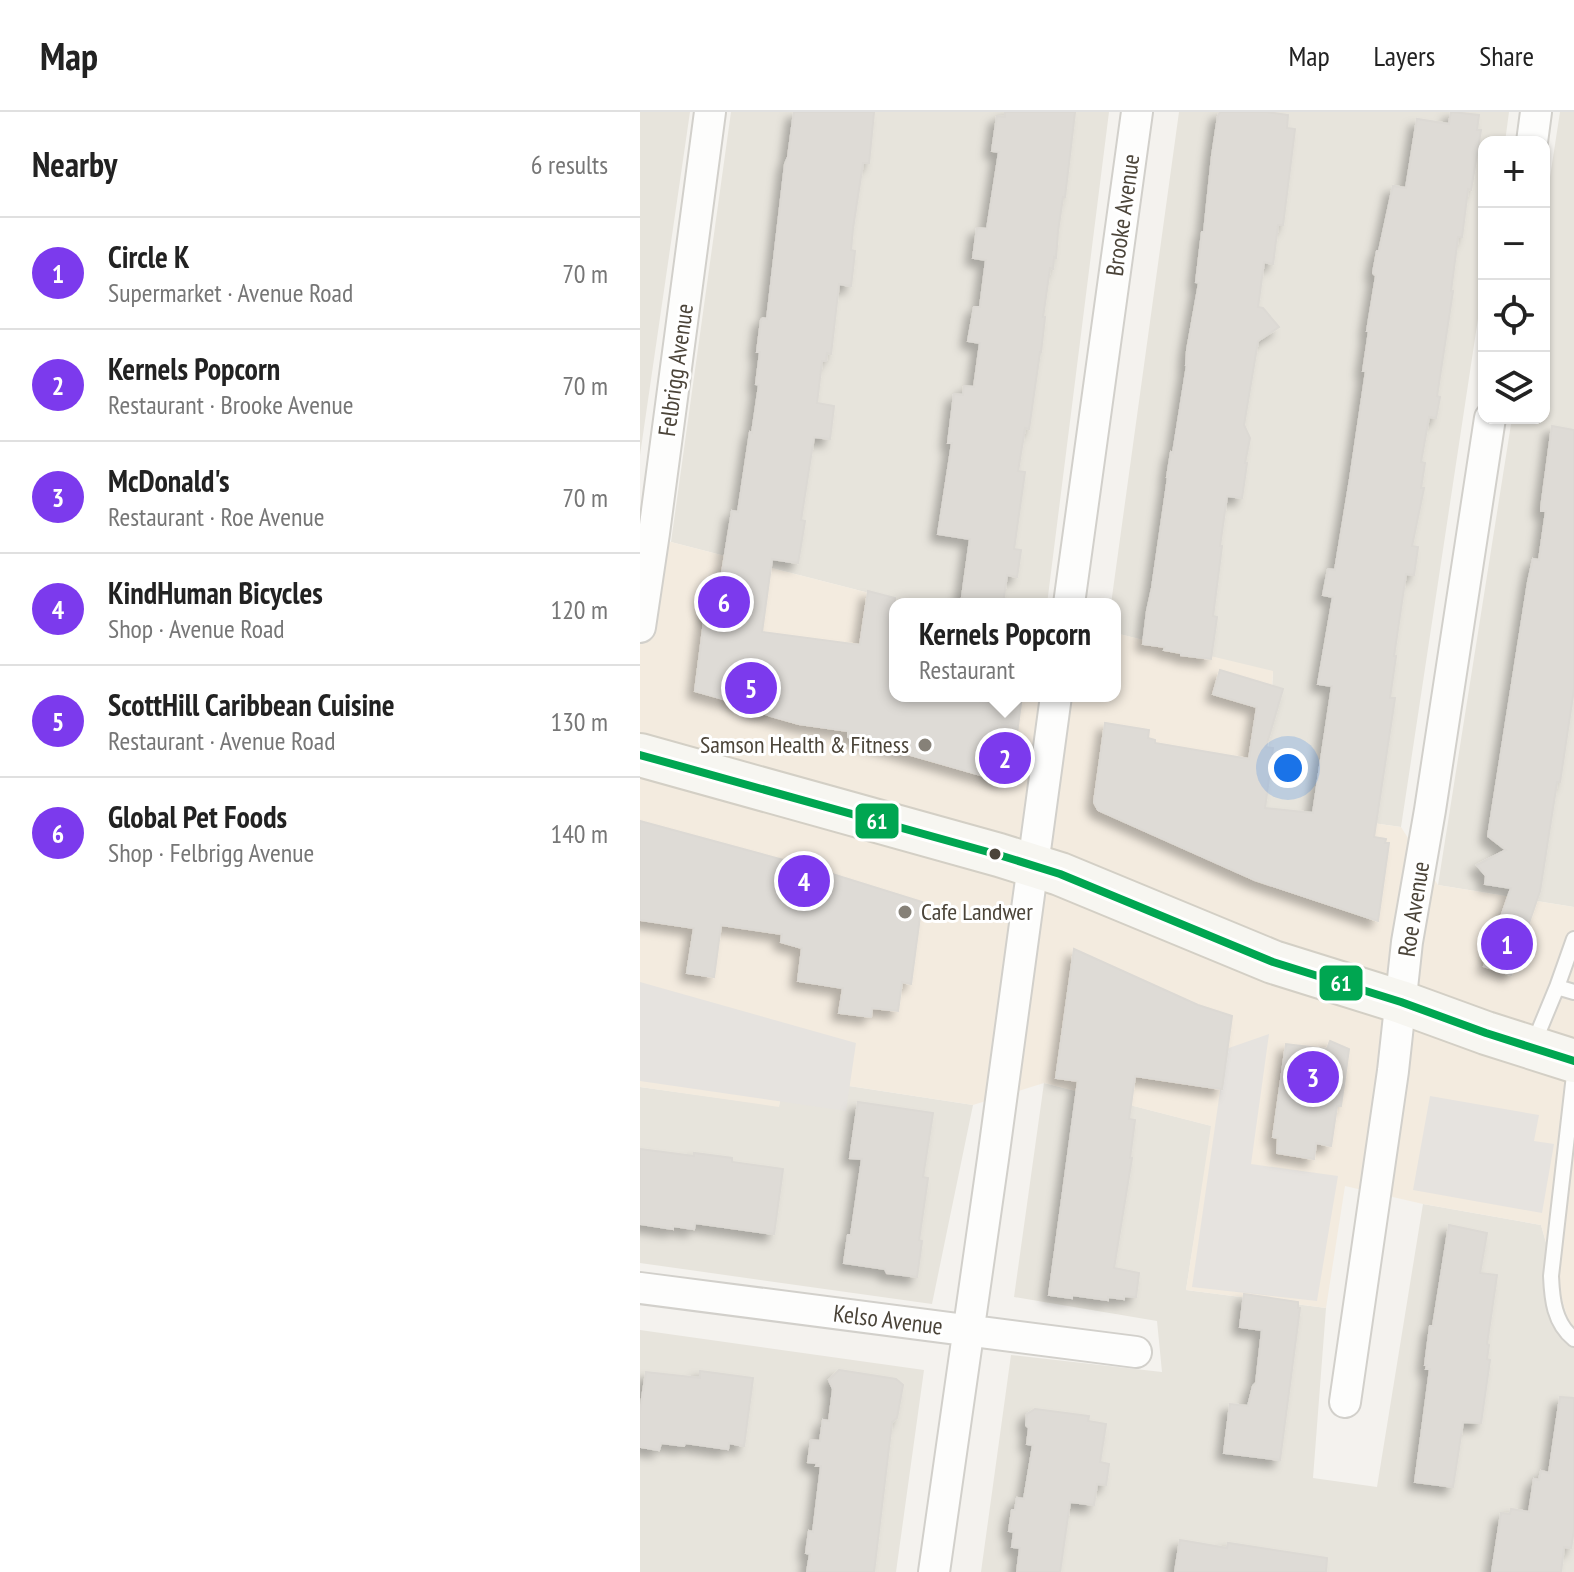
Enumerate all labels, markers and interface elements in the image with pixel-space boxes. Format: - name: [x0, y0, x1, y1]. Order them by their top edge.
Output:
- text: Map: [40, 31, 98, 80]
- text: Map: [1288, 37, 1330, 74]
- text: Layers: [1374, 37, 1435, 74]
- text: Share: [1479, 37, 1534, 74]
- map controls: [1478, 136, 1550, 424]
- button: +: [1478, 136, 1550, 208]
- text: Nearby: [32, 142, 117, 186]
- text: 6 results: [531, 148, 608, 181]
- street label: Brooke Avenue: [1099, 152, 1146, 278]
- button: −: [1478, 208, 1550, 280]
- text: Circle K: [108, 237, 190, 276]
- text: 1: [52, 257, 64, 290]
- text: 70 m: [562, 257, 608, 290]
- text: Supermarket · Avenue Road: [108, 276, 353, 309]
- button: locate: [1478, 280, 1550, 352]
- street label: Felbrigg Avenue: [651, 302, 700, 438]
- text: Kernels Popcorn: [108, 349, 280, 388]
- button: layers: [1478, 352, 1550, 424]
- text: 2: [52, 369, 64, 402]
- text: 70 m: [562, 369, 608, 402]
- text: Restaurant · Brooke Avenue: [108, 388, 353, 421]
- text: McDonald's: [108, 461, 229, 500]
- text: 3: [52, 481, 64, 514]
- text: 70 m: [562, 481, 608, 514]
- text: Restaurant · Roe Avenue: [108, 500, 324, 533]
- pin: 6: [698, 572, 750, 632]
- text: KindHuman Bicycles: [108, 573, 323, 612]
- text: 4: [52, 593, 64, 626]
- text: 120 m: [550, 593, 608, 626]
- popup: [889, 598, 1121, 702]
- text: Shop · Avenue Road: [108, 612, 285, 645]
- text: Kernels Popcorn: [919, 614, 1091, 653]
- text: Restaurant: [919, 653, 1015, 686]
- pin: 5: [725, 658, 777, 718]
- text: ScottHill Caribbean Cuisine: [108, 685, 395, 724]
- text: 5: [52, 705, 64, 738]
- text: 130 m: [550, 705, 608, 738]
- text: Restaurant · Avenue Road: [108, 724, 335, 757]
- pin: 2: [979, 728, 1031, 788]
- place label: Samson Health & Fitness: [700, 729, 909, 760]
- marker: Samson Health & Fitness: [916, 736, 934, 754]
- your location: [1268, 748, 1308, 788]
- text: Global Pet Foods: [108, 797, 287, 836]
- line badge: 61: [854, 802, 900, 840]
- text: 61: [866, 807, 888, 835]
- text: 6: [52, 817, 64, 850]
- text: 140 m: [550, 817, 608, 850]
- text: Shop · Felbrigg Avenue: [108, 836, 314, 869]
- unlabelled marker: [987, 846, 1003, 862]
- pin: 4: [778, 851, 830, 911]
- street label: Roe Avenue: [1391, 859, 1436, 959]
- place label: Cafe Landwer: [921, 896, 1033, 927]
- marker: Cafe Landwer: [896, 903, 914, 921]
- pin: 1: [1481, 914, 1533, 974]
- line badge: 61: [1318, 964, 1364, 1002]
- text: 61: [1330, 969, 1352, 997]
- pin: 3: [1287, 1047, 1339, 1107]
- street label: Kelso Avenue: [832, 1297, 945, 1342]

